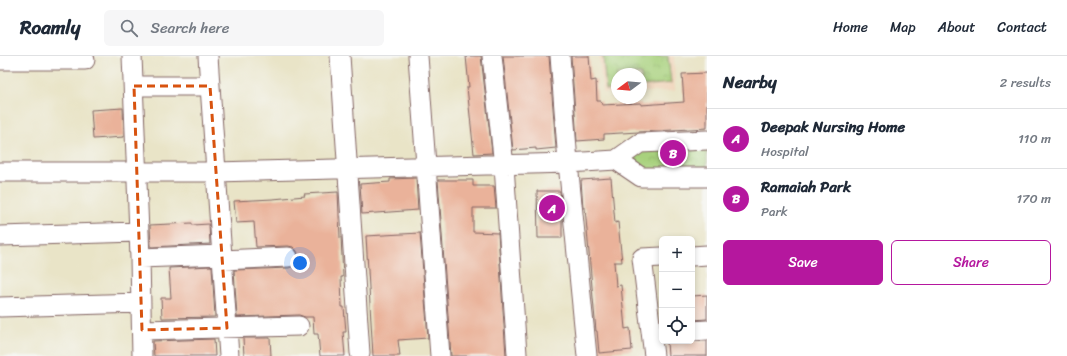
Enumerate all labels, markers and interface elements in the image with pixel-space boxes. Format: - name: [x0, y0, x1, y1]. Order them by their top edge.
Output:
- search box: [104, 10, 384, 46]
- text: Roamly: [20, 11, 80, 44]
- text: Search here: [150, 15, 229, 41]
- text: Home: [833, 15, 868, 40]
- text: Map: [890, 15, 916, 40]
- text: About: [938, 15, 975, 40]
- text: Contact: [997, 15, 1047, 40]
- icon: search: [118, 17, 140, 39]
- text: Nearby: [723, 67, 777, 97]
- north arrow: [611, 68, 647, 104]
- text: 2 results: [1000, 71, 1051, 94]
- text: Deepak Nursing Home: [761, 114, 905, 140]
- text: A: [732, 127, 740, 150]
- text: 110 m: [1018, 127, 1051, 150]
- pin: B: [660, 138, 686, 168]
- text: Hospital: [761, 140, 809, 163]
- text: Ramaiah Park: [761, 174, 851, 200]
- text: B: [732, 187, 740, 210]
- text: 170 m: [1016, 187, 1051, 210]
- pin: A: [539, 193, 565, 223]
- text: Park: [761, 200, 788, 223]
- map controls: [659, 236, 695, 344]
- button: +: [659, 236, 695, 272]
- button: Save: [723, 240, 883, 285]
- button: Share: [891, 240, 1051, 285]
- your location: [290, 253, 310, 273]
- button: −: [659, 272, 695, 308]
- button: locate: [659, 308, 695, 344]

